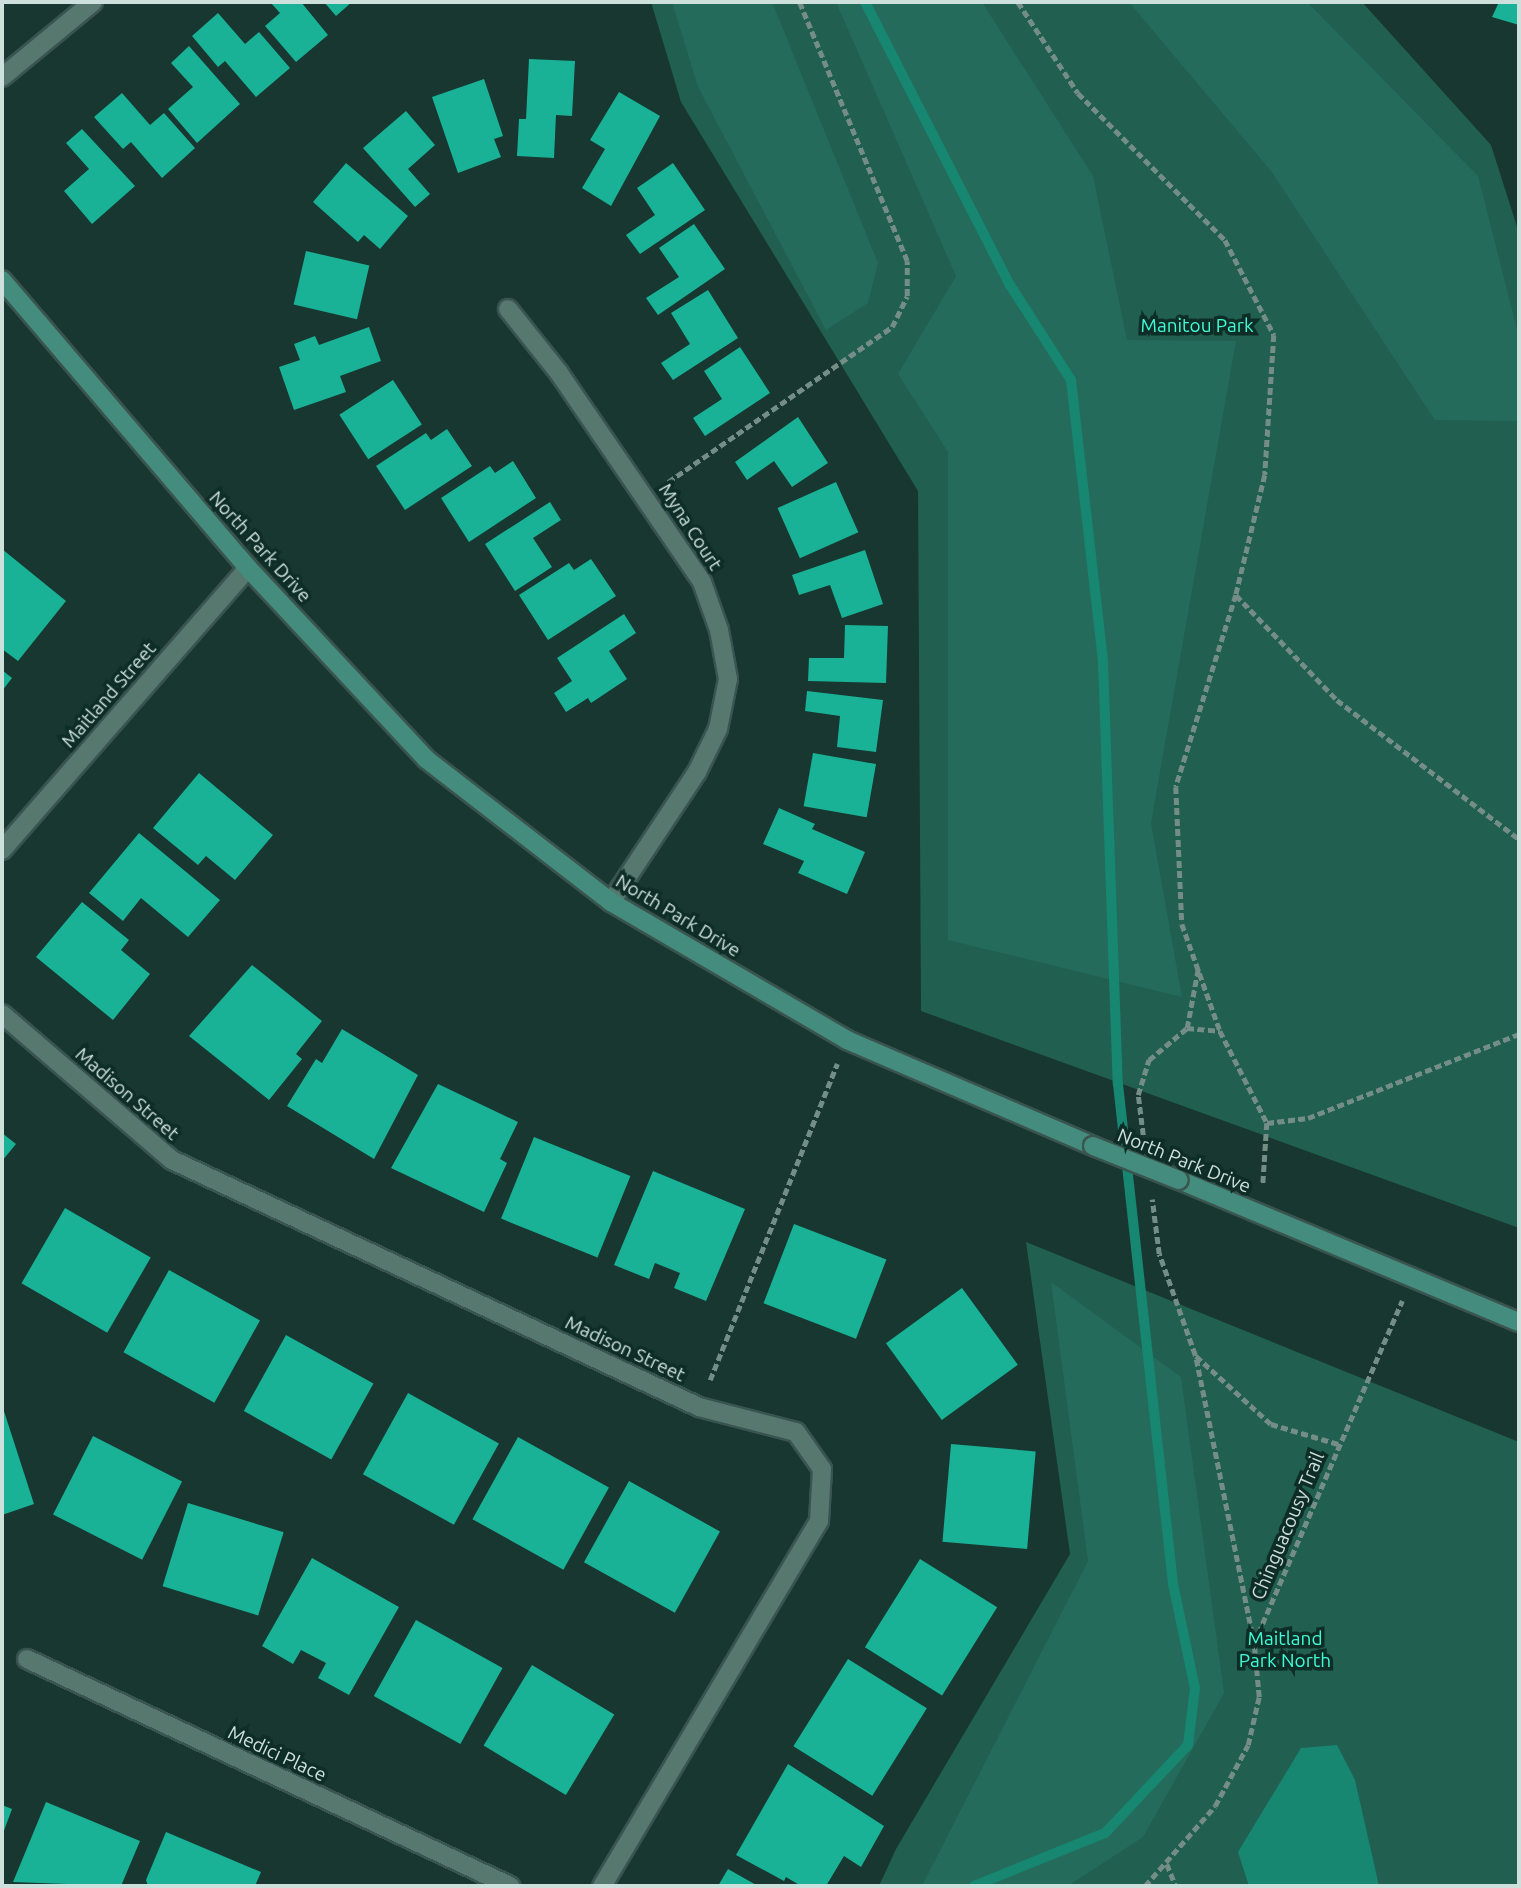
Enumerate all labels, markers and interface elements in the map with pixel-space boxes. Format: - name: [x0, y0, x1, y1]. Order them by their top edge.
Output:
- park label: Manitou Park: [1140, 315, 1254, 337]
- street label: Myna Court: [654, 479, 726, 575]
- street label: North Park Drive: [204, 487, 316, 607]
- street label: Maitland Street: [57, 638, 161, 752]
- street label: North Park Drive: [611, 870, 745, 962]
- street label: Madison Street: [71, 1043, 183, 1145]
- street label: North Park Drive: [1114, 1124, 1254, 1198]
- street label: Madison Street: [561, 1311, 689, 1387]
- street label: Chinguacousy Trail: [1247, 1449, 1329, 1603]
- park label: Maitland Park North: [1239, 1628, 1331, 1672]
- street label: Medici Place: [224, 1721, 330, 1787]

